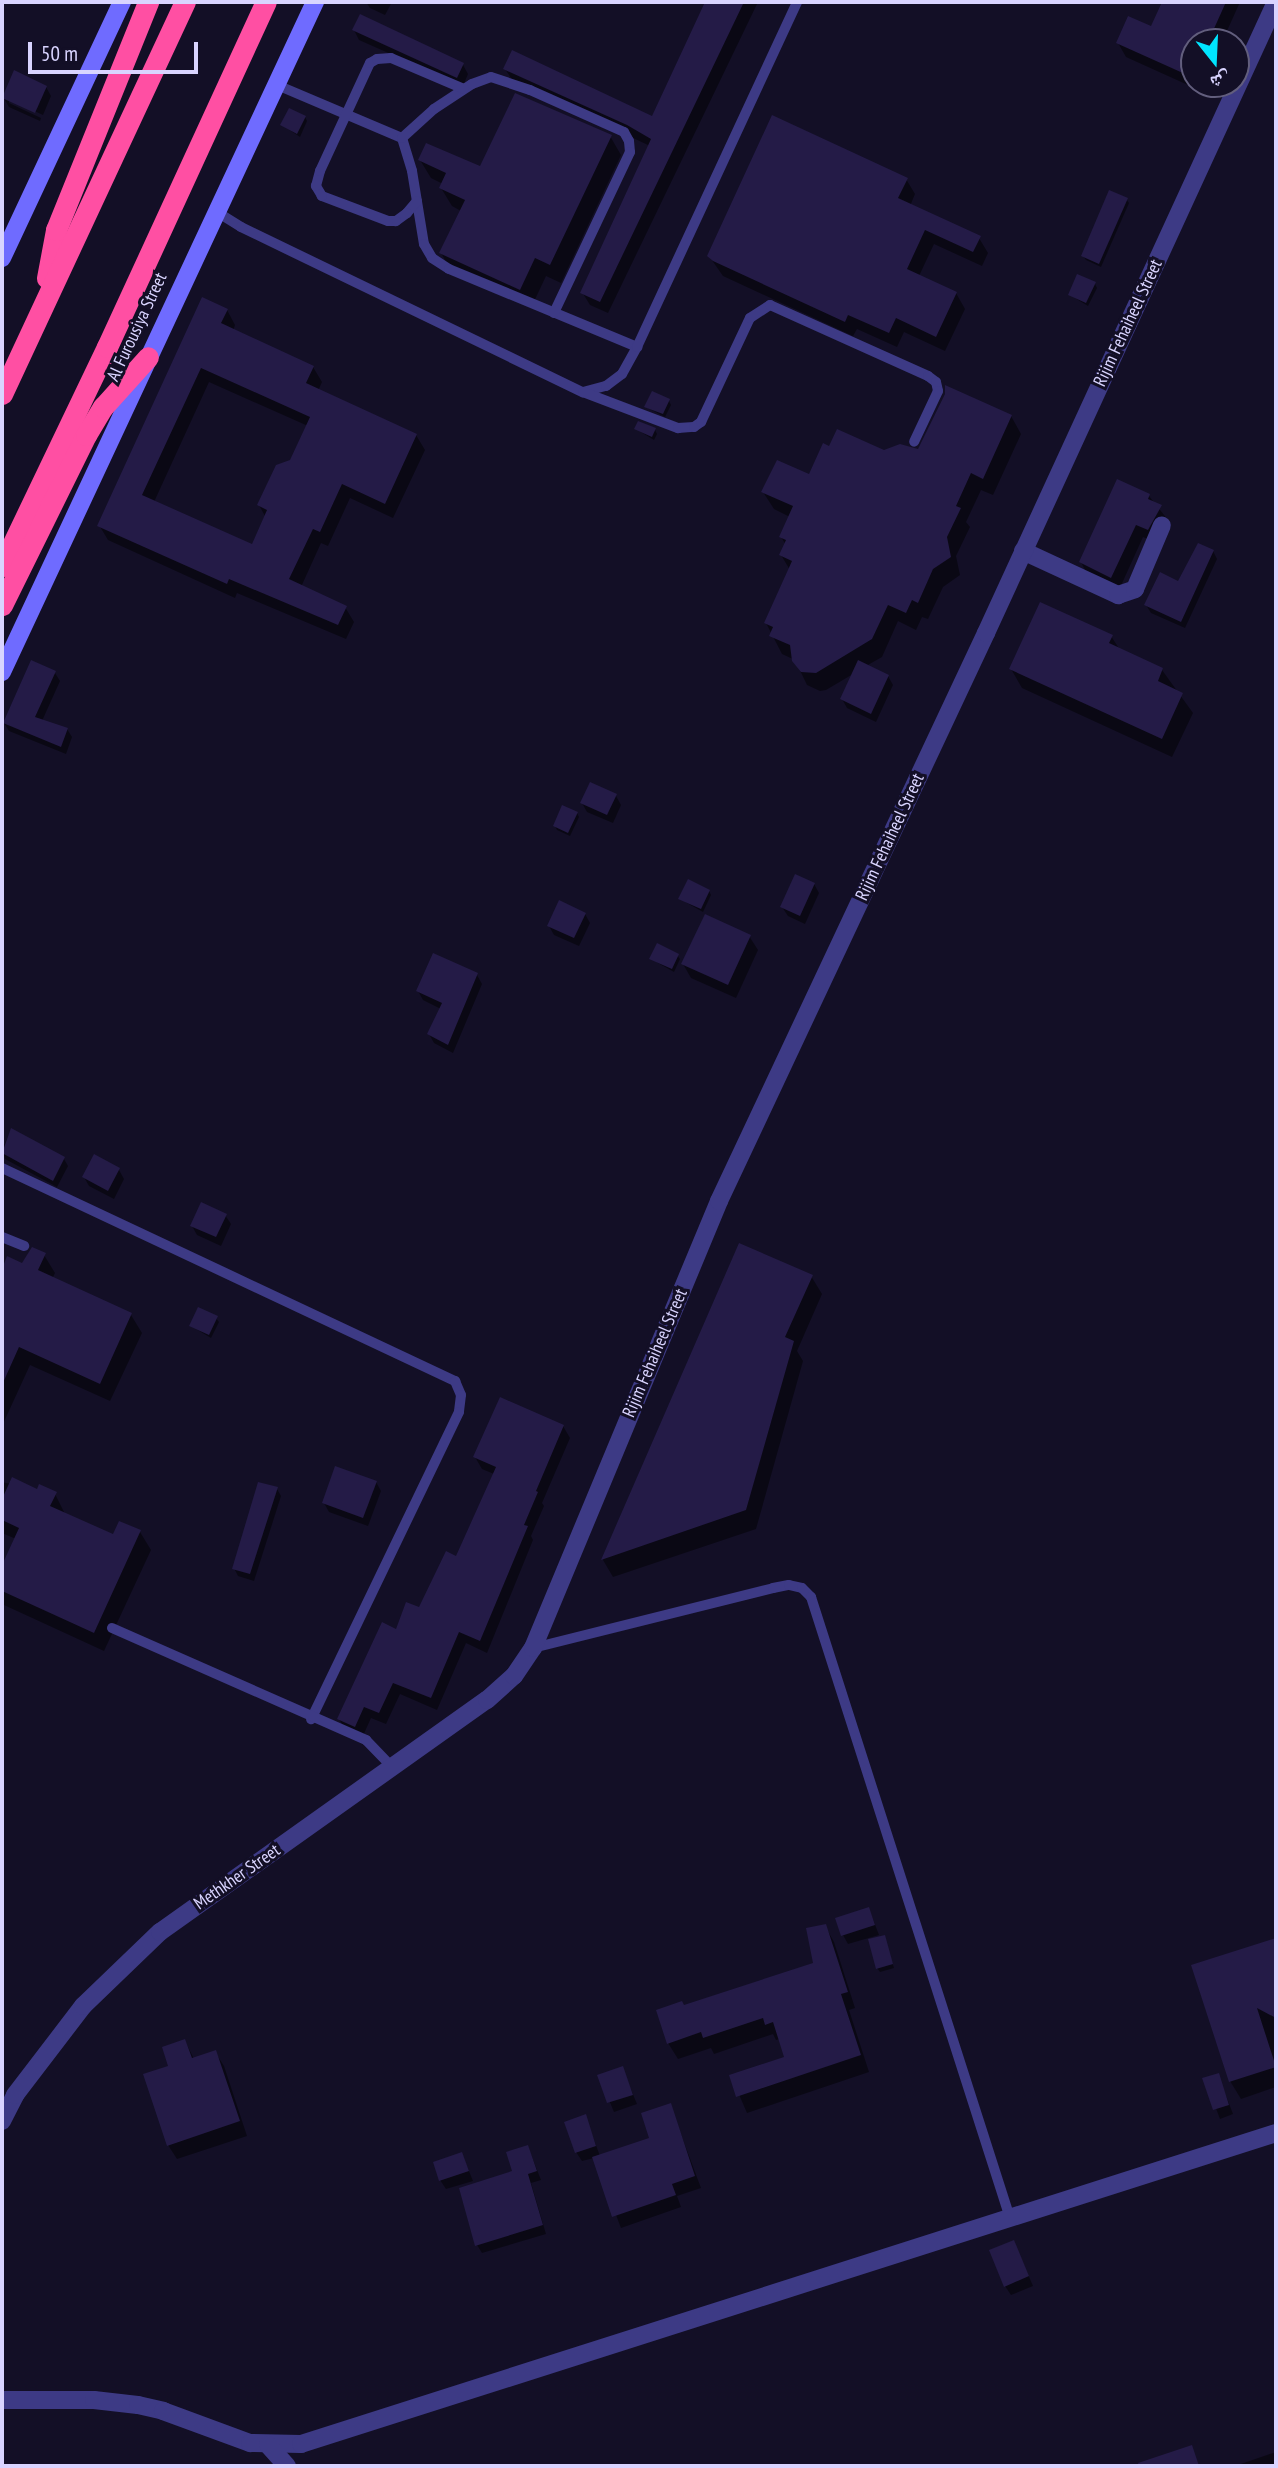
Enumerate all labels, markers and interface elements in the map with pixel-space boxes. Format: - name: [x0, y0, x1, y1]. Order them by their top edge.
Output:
- scale bar: [32, 28, 201, 72]
- north arrow: [1180, 28, 1250, 98]
- text: 50 m: [41, 40, 78, 67]
- text: ش: [1208, 67, 1234, 96]
- street label: Rijim Fehaiheel Street: [1089, 256, 1167, 390]
- street label: Al Furousiya Street: [102, 269, 172, 385]
- street label: Rijim Fehaiheel Street: [851, 770, 929, 904]
- street label: Rijim Fehaiheel Street: [618, 1285, 692, 1421]
- street label: Methkher Street: [190, 1839, 284, 1915]

